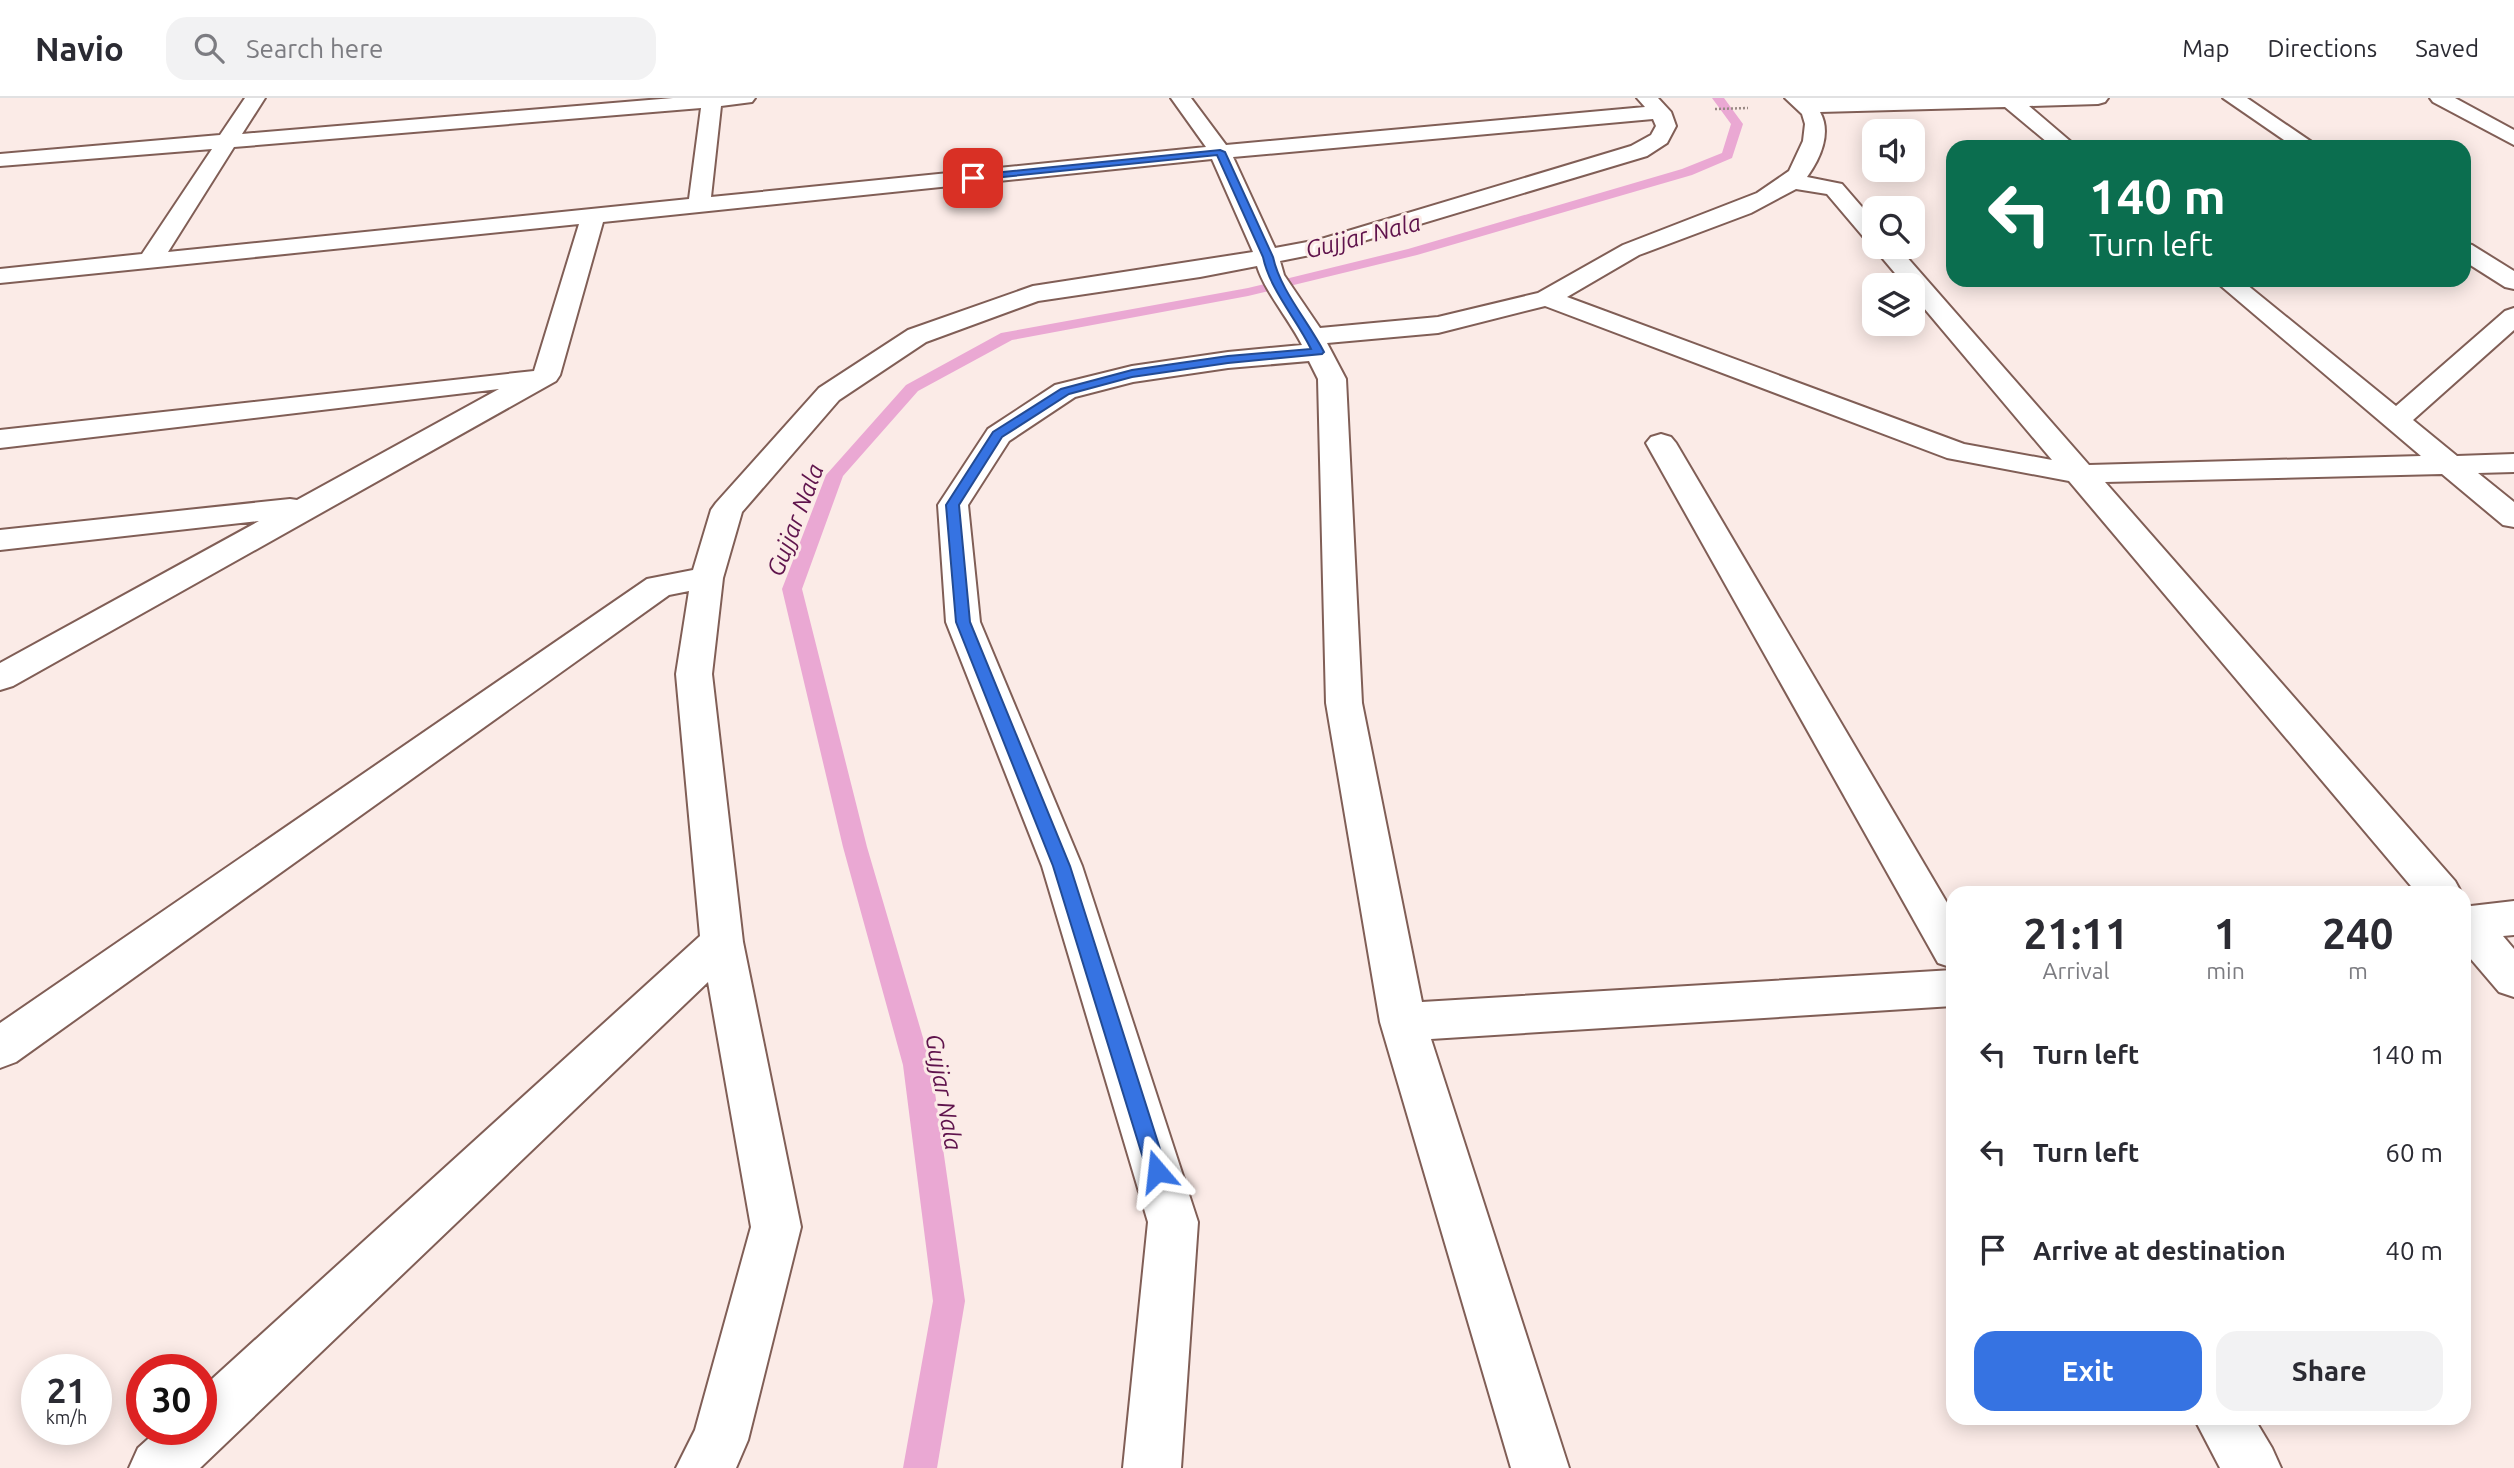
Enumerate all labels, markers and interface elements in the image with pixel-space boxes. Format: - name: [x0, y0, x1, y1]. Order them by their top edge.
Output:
- search box: [166, 17, 656, 80]
- icon: search: [190, 29, 228, 67]
- text: Navio: [35, 30, 124, 67]
- text: Search here: [246, 34, 383, 63]
- text: Map: [2182, 35, 2229, 62]
- text: Directions: [2267, 35, 2377, 62]
- text: Saved: [2415, 35, 2479, 62]
- map controls: [1862, 119, 1925, 336]
- button: sound: [1862, 119, 1925, 182]
- pin: [943, 148, 1003, 208]
- icon: arrive: [954, 159, 992, 197]
- icon: left: [1974, 168, 2065, 259]
- text: 140 m: [2089, 168, 2226, 223]
- button: search: [1862, 196, 1925, 259]
- water label: Gujjar Nala: [1303, 209, 1424, 263]
- text: Turn left: [2089, 226, 2213, 262]
- button: layers: [1862, 273, 1925, 336]
- water label: Gujjar Nala: [761, 460, 829, 580]
- text: 21:11: [2024, 910, 2129, 957]
- text: 1: [2214, 910, 2237, 957]
- text: 240: [2322, 910, 2393, 957]
- text: Arrival: [2043, 958, 2110, 983]
- text: min: [2206, 958, 2245, 983]
- text: m: [2348, 958, 2368, 983]
- water label: Gujjar Nala: [920, 1032, 968, 1152]
- icon: left: [1974, 1035, 2012, 1073]
- text: Turn left: [2033, 1040, 2139, 1069]
- text: 140 m: [2371, 1040, 2443, 1069]
- icon: left: [1974, 1133, 2012, 1171]
- position arrow: [1120, 1134, 1194, 1208]
- text: Turn left: [2033, 1138, 2139, 1167]
- text: 60 m: [2385, 1138, 2443, 1167]
- icon: arrive: [1974, 1231, 2012, 1269]
- text: Arrive at destination: [2033, 1236, 2286, 1265]
- text: 40 m: [2385, 1236, 2443, 1265]
- button: Exit: [1974, 1331, 2202, 1411]
- button: Share: [2216, 1331, 2443, 1411]
- speed limit sign: 30: [126, 1354, 217, 1445]
- text: 21: [47, 1370, 86, 1410]
- text: km/h: [46, 1407, 87, 1427]

